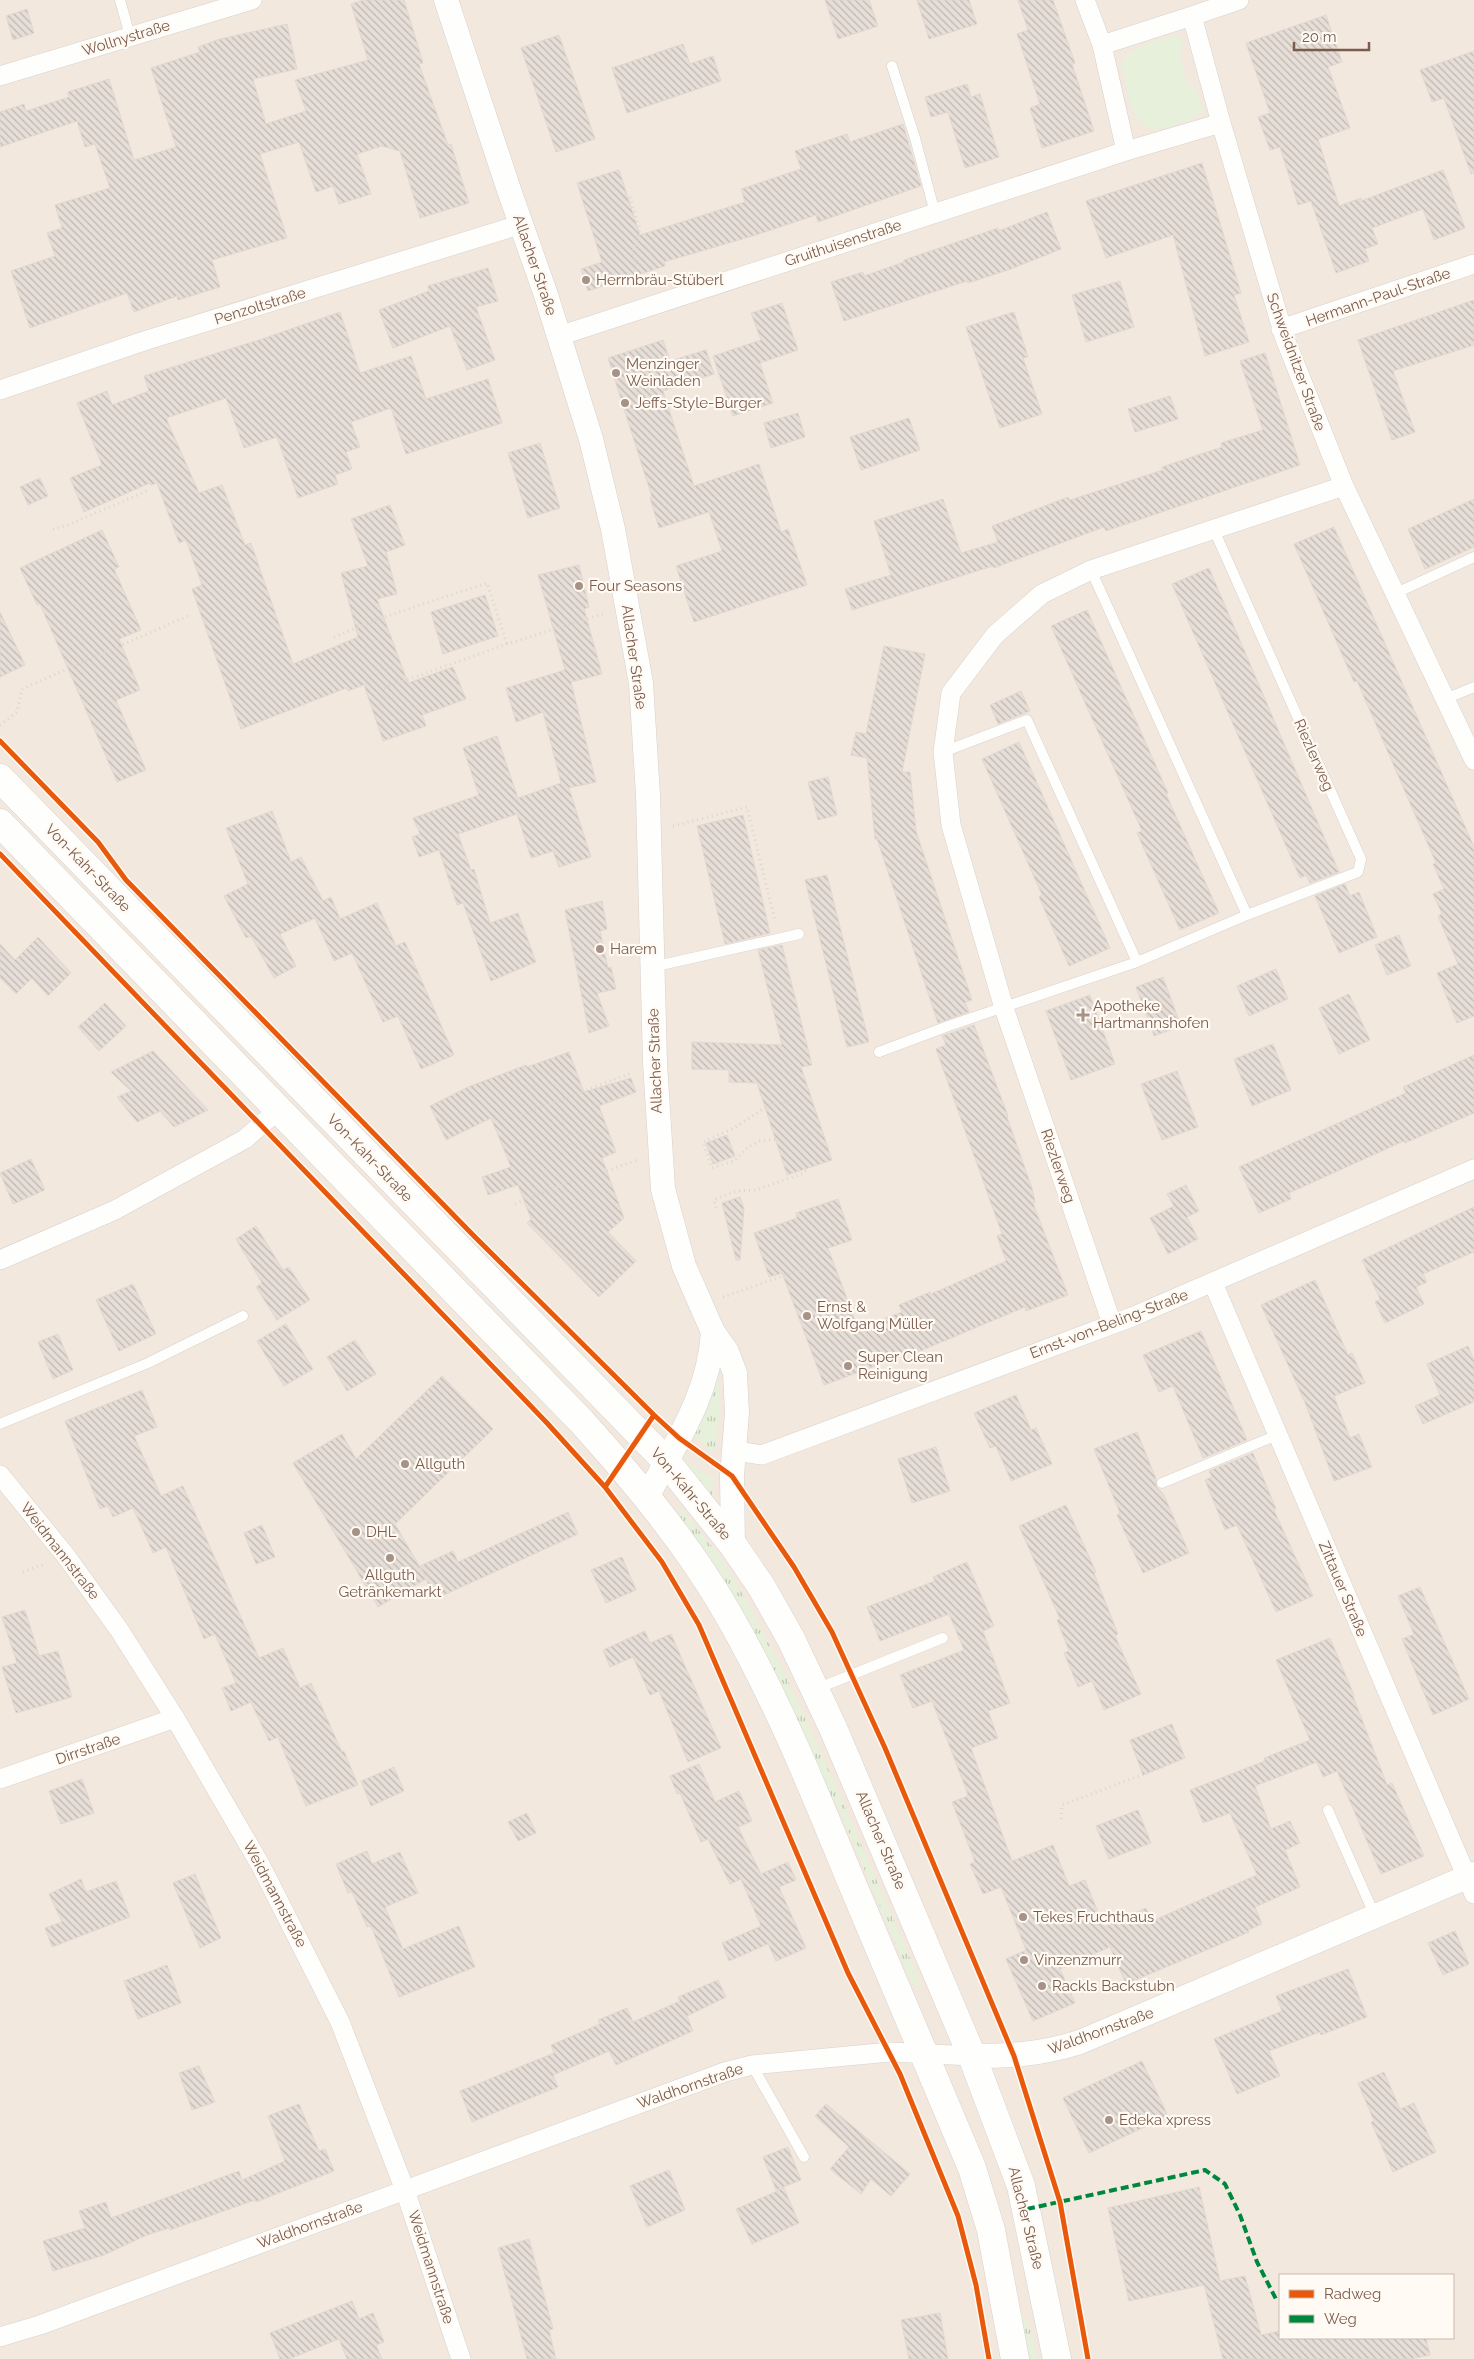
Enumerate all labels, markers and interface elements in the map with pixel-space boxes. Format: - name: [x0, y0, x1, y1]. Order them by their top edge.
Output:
- street label: Wollnystraße: [80, 16, 172, 60]
- scale bar: [1294, 20, 1369, 52]
- text: 20 m: [1302, 28, 1337, 46]
- street label: Allacher Straße: [509, 212, 561, 318]
- street label: Gruithuisenstraße: [782, 216, 904, 270]
- street label: Hermann-Paul-Straße: [1303, 264, 1453, 330]
- place label: Herrnbräu-Stüberl: [596, 271, 724, 289]
- marker: Herrnbräu-Stüberl: [580, 274, 592, 286]
- street label: Penzoltstraße: [212, 283, 308, 328]
- street label: Schweidnitzer Straße: [1263, 291, 1329, 434]
- place label: Menzinger Weinladen: [626, 355, 701, 390]
- marker: Menzinger Weinladen: [610, 367, 622, 379]
- place label: Jeffs-Style-Burger: [635, 394, 762, 412]
- marker: Jeffs-Style-Burger: [619, 397, 631, 409]
- place label: Four Seasons: [589, 577, 682, 595]
- marker: Four Seasons: [573, 580, 585, 592]
- street label: Allacher Straße: [618, 604, 650, 711]
- street label: Riezlerweg: [1290, 716, 1338, 794]
- street label: Von-Kahr-Straße: [41, 820, 135, 916]
- place label: Harem: [610, 940, 657, 958]
- marker: Harem: [594, 943, 606, 955]
- place label: Apotheke Hartmannshofen: [1093, 997, 1209, 1032]
- street label: Allacher Straße: [644, 1008, 666, 1114]
- marker: Apotheke Hartmannshofen: [1077, 1009, 1089, 1021]
- street label: Von-Kahr-Straße: [323, 1110, 417, 1206]
- street label: Riezlerweg: [1037, 1127, 1079, 1205]
- street label: Ernst-von-Beling-Straße: [1027, 1285, 1191, 1363]
- place label: Ernst & Wolfgang Müller: [817, 1298, 934, 1333]
- marker: Ernst & Wolfgang Müller: [801, 1310, 813, 1322]
- place label: Super Clean Reinigung: [858, 1348, 943, 1383]
- marker: Super Clean Reinigung: [842, 1360, 854, 1372]
- street label: Von-Kahr-Straße: [647, 1444, 735, 1544]
- place label: Allguth: [415, 1455, 465, 1473]
- marker: Allguth: [399, 1458, 411, 1470]
- street label: Weidmannstraße: [16, 1499, 104, 1603]
- place label: DHL: [366, 1523, 397, 1541]
- marker: DHL: [350, 1526, 362, 1538]
- street label: Zittauer Straße: [1315, 1539, 1371, 1640]
- marker: Allguth Getränkemarkt: [384, 1552, 396, 1564]
- place label: Allguth Getränkemarkt: [338, 1566, 442, 1601]
- street label: Dirrstraße: [53, 1729, 123, 1768]
- street label: Allacher Straße: [852, 1788, 910, 1892]
- street label: Weidmannstraße: [239, 1838, 311, 1951]
- place label: Tekes Fruchthaus: [1033, 1908, 1154, 1926]
- marker: Tekes Fruchthaus: [1017, 1911, 1029, 1923]
- place label: Vinzenzmurr: [1034, 1951, 1122, 1969]
- marker: Vinzenzmurr: [1018, 1954, 1030, 1966]
- place label: Rackls Backstubn: [1052, 1977, 1175, 1995]
- marker: Rackls Backstubn: [1036, 1980, 1048, 1992]
- street label: Waldhornstraße: [1046, 2004, 1156, 2058]
- street label: Waldhornstraße: [635, 2059, 746, 2113]
- place label: Edeka xpress: [1119, 2111, 1211, 2129]
- marker: Edeka xpress: [1103, 2114, 1115, 2126]
- street label: Allacher Straße: [1005, 2165, 1048, 2272]
- street label: Waldhornstraße: [255, 2198, 365, 2252]
- street label: Weidmannstraße: [404, 2208, 458, 2326]
- legend: [1279, 2274, 1454, 2339]
- text: Radweg: [1324, 2285, 1381, 2303]
- text: Weg: [1324, 2310, 1357, 2328]

